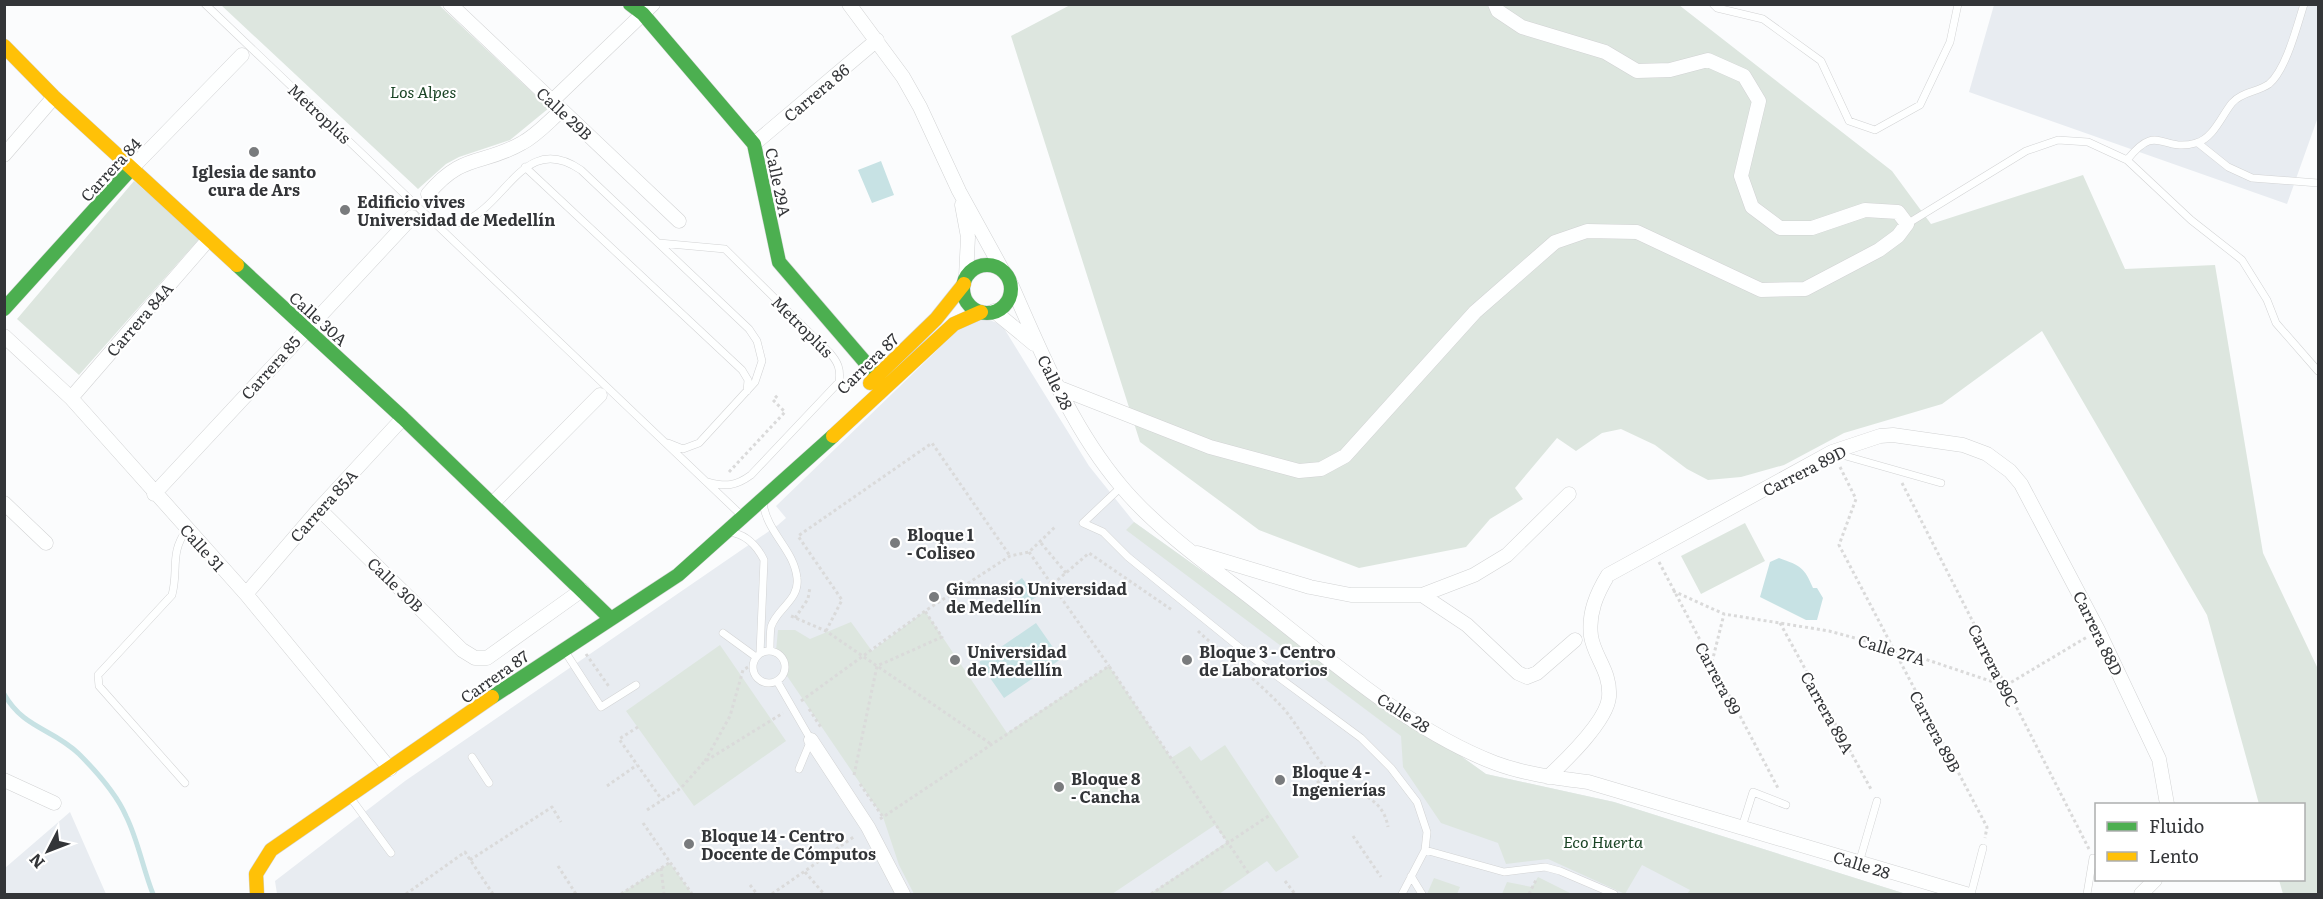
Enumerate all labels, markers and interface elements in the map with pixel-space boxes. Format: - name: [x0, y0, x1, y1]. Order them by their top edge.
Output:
- street label: Carrera 86: [778, 57, 854, 127]
- street label: Metroplús: [283, 77, 357, 149]
- park label: Los Alpes: [390, 79, 456, 103]
- street label: Calle 29B: [532, 81, 598, 145]
- street label: Carrera 84: [74, 132, 146, 206]
- marker: Iglesia de santo cura de Ars: [247, 145, 261, 159]
- street label: Calle 29A: [760, 145, 798, 219]
- place label: Iglesia de santo cura de Ars: [192, 159, 316, 201]
- place label: Edificio vives Universidad de Medellín: [357, 189, 555, 231]
- marker: Edificio vives Universidad de Medellín: [338, 203, 352, 217]
- street label: Carrera 84A: [100, 276, 178, 361]
- street label: Calle 30A: [284, 285, 354, 351]
- street label: Metroplús: [767, 290, 839, 362]
- street label: Carrera 87: [830, 327, 904, 399]
- street label: Carrera 85: [235, 330, 305, 404]
- street label: Calle 28: [1032, 350, 1080, 414]
- street label: Carrera 89D: [1758, 439, 1850, 501]
- street label: Carrera 85A: [284, 463, 362, 547]
- street label: Calle 31: [175, 518, 231, 577]
- place label: Bloque 1 - Coliseo: [907, 522, 975, 564]
- marker: Bloque 1 - Coliseo: [888, 536, 902, 550]
- street label: Calle 30B: [362, 551, 430, 617]
- place label: Gimnasio Universidad de Medellín: [946, 576, 1127, 618]
- street label: Carrera 88D: [2068, 586, 2130, 680]
- marker: Gimnasio Universidad de Medellín: [927, 590, 941, 604]
- street label: Carrera 89C: [1963, 619, 2025, 711]
- street label: Calle 27A: [1855, 627, 1929, 671]
- street label: Carrera 89: [1690, 637, 1748, 719]
- place label: Universidad de Medellín: [967, 639, 1067, 681]
- place label: Bloque 3 - Centro de Laboratorios: [1199, 639, 1336, 681]
- street label: Carrera 87: [455, 644, 533, 708]
- marker: Universidad de Medellín: [948, 653, 962, 667]
- marker: Bloque 3 - Centro de Laboratorios: [1180, 653, 1194, 667]
- street label: Carrera 89A: [1795, 666, 1861, 758]
- street label: Calle 28: [1373, 686, 1435, 738]
- street label: Carrera 89B: [1904, 686, 1968, 776]
- place label: Bloque 4 - Ingenierías: [1292, 759, 1385, 801]
- place label: Bloque 8 - Cancha: [1071, 766, 1141, 808]
- marker: Bloque 4 - Ingenierías: [1273, 773, 1287, 787]
- marker: Bloque 8 - Cancha: [1052, 780, 1066, 794]
- legend: [2095, 803, 2305, 881]
- text: Fluido: [2149, 812, 2204, 839]
- north arrow: [18, 821, 78, 881]
- place label: Bloque 14 - Centro Docente de Cómputos: [701, 823, 876, 865]
- park label: Eco Huerta: [1563, 829, 1644, 853]
- marker: Bloque 14 - Centro Docente de Cómputos: [682, 837, 696, 851]
- text: Lento: [2149, 842, 2199, 869]
- street label: Calle 28: [1830, 844, 1894, 884]
- text: N: [23, 849, 50, 875]

